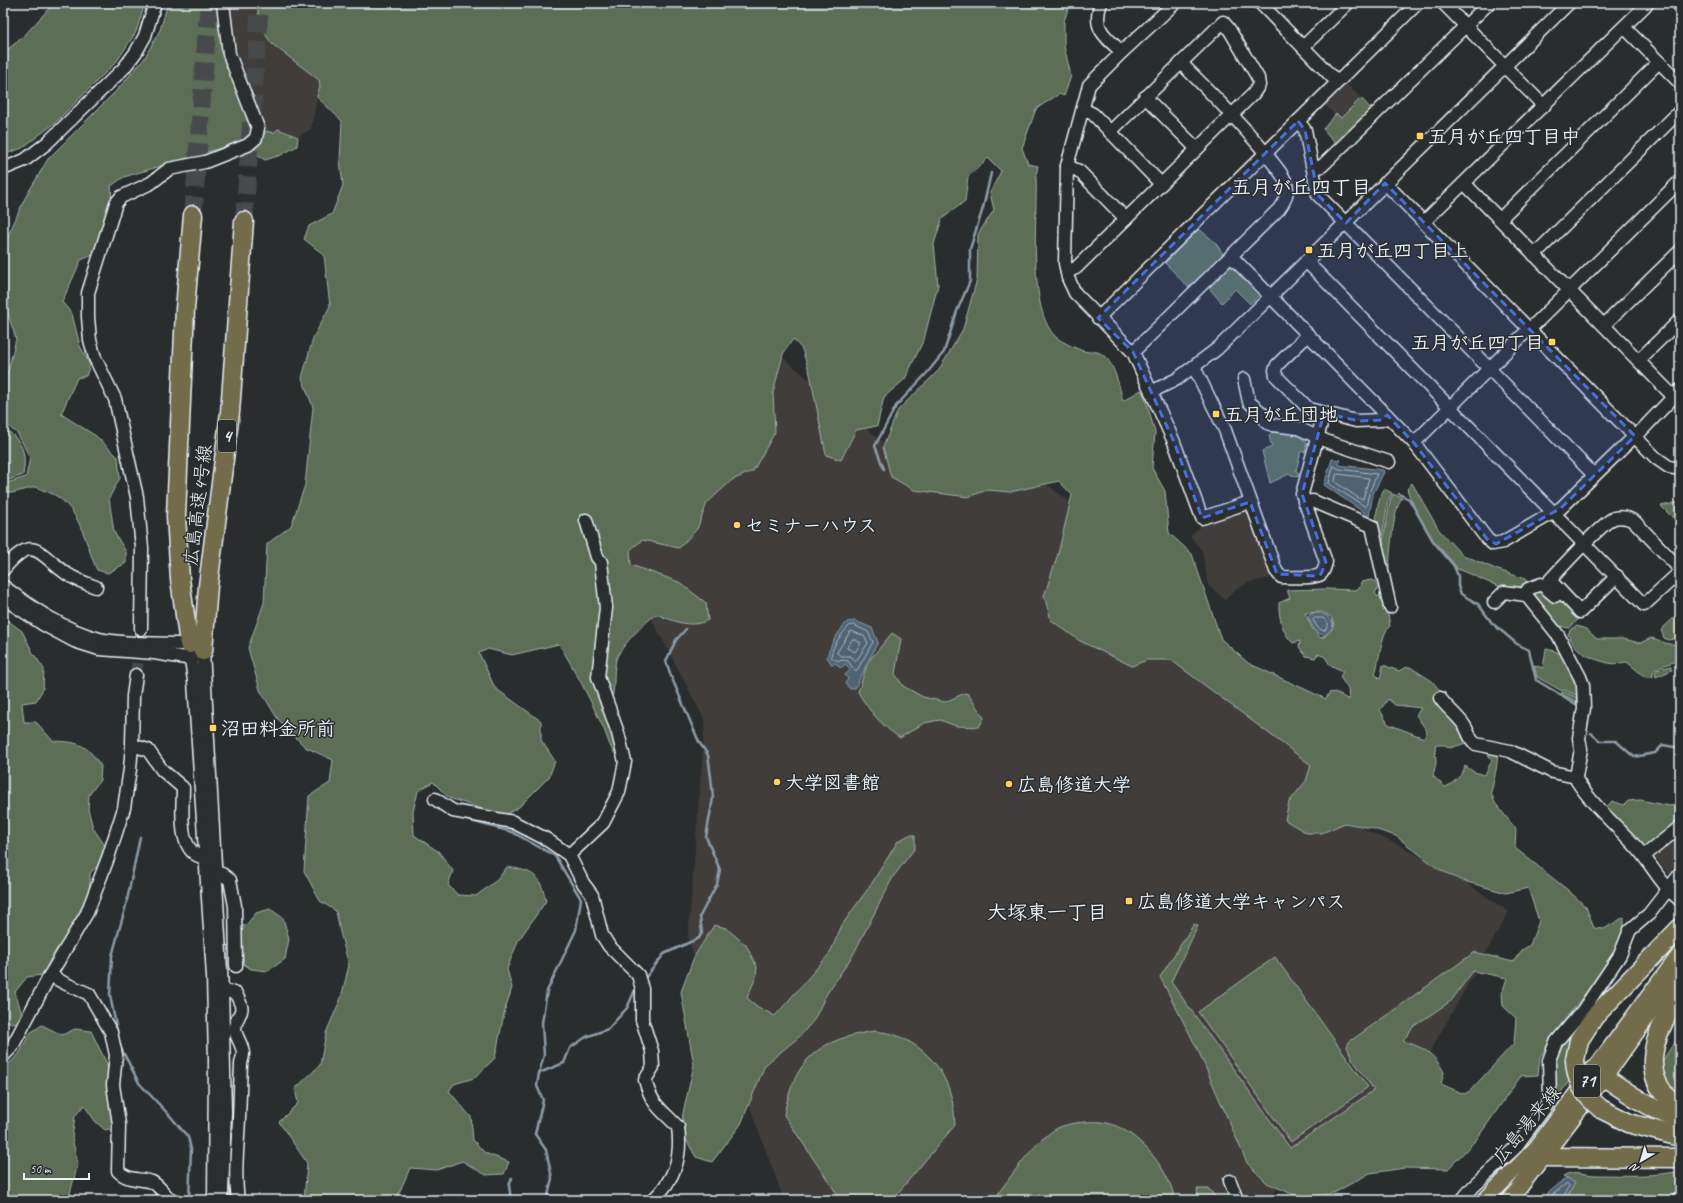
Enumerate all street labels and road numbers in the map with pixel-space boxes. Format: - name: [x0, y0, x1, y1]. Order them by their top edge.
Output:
- road number: 4: [218, 420, 236, 452]
- street label: 広島高速4号線: [179, 443, 217, 567]
- road number: 71: [1574, 1065, 1600, 1097]
- street label: 広島湯来線: [1487, 1081, 1566, 1169]

